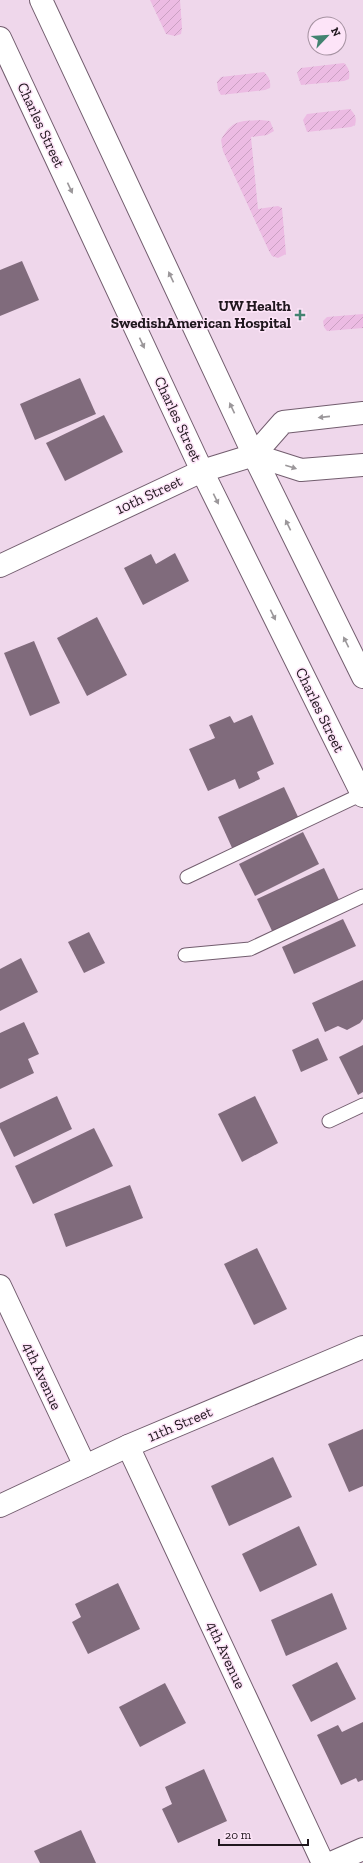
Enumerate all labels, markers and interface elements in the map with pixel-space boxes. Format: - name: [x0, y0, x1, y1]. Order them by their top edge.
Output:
- north arrow: [307, 16, 347, 56]
- text: N: [328, 25, 344, 39]
- street label: Charles Street: [13, 79, 69, 171]
- one-way arrow: [67, 182, 73, 193]
- one-way arrow: [168, 272, 174, 283]
- place label: UW Health SwedishAmerican Hospital: [111, 297, 291, 332]
- marker: UW Health SwedishAmerican Hospital: [294, 309, 306, 321]
- one-way arrow: [139, 338, 145, 349]
- street label: Charles Street: [150, 373, 206, 465]
- one-way arrow: [229, 402, 235, 413]
- one-way arrow: [318, 414, 330, 420]
- one-way arrow: [285, 464, 297, 470]
- street label: 10th Street: [113, 472, 185, 518]
- one-way arrow: [213, 493, 219, 505]
- one-way arrow: [285, 519, 291, 531]
- one-way arrow: [270, 610, 277, 621]
- one-way arrow: [343, 636, 349, 647]
- street label: Charles Street: [292, 665, 348, 756]
- street label: 4th Avenue: [19, 1339, 65, 1413]
- street label: 11th Street: [145, 1402, 215, 1446]
- street label: 4th Avenue: [203, 1618, 249, 1692]
- scale bar: [219, 1821, 308, 1847]
- text: 20 m: [225, 1828, 252, 1842]

